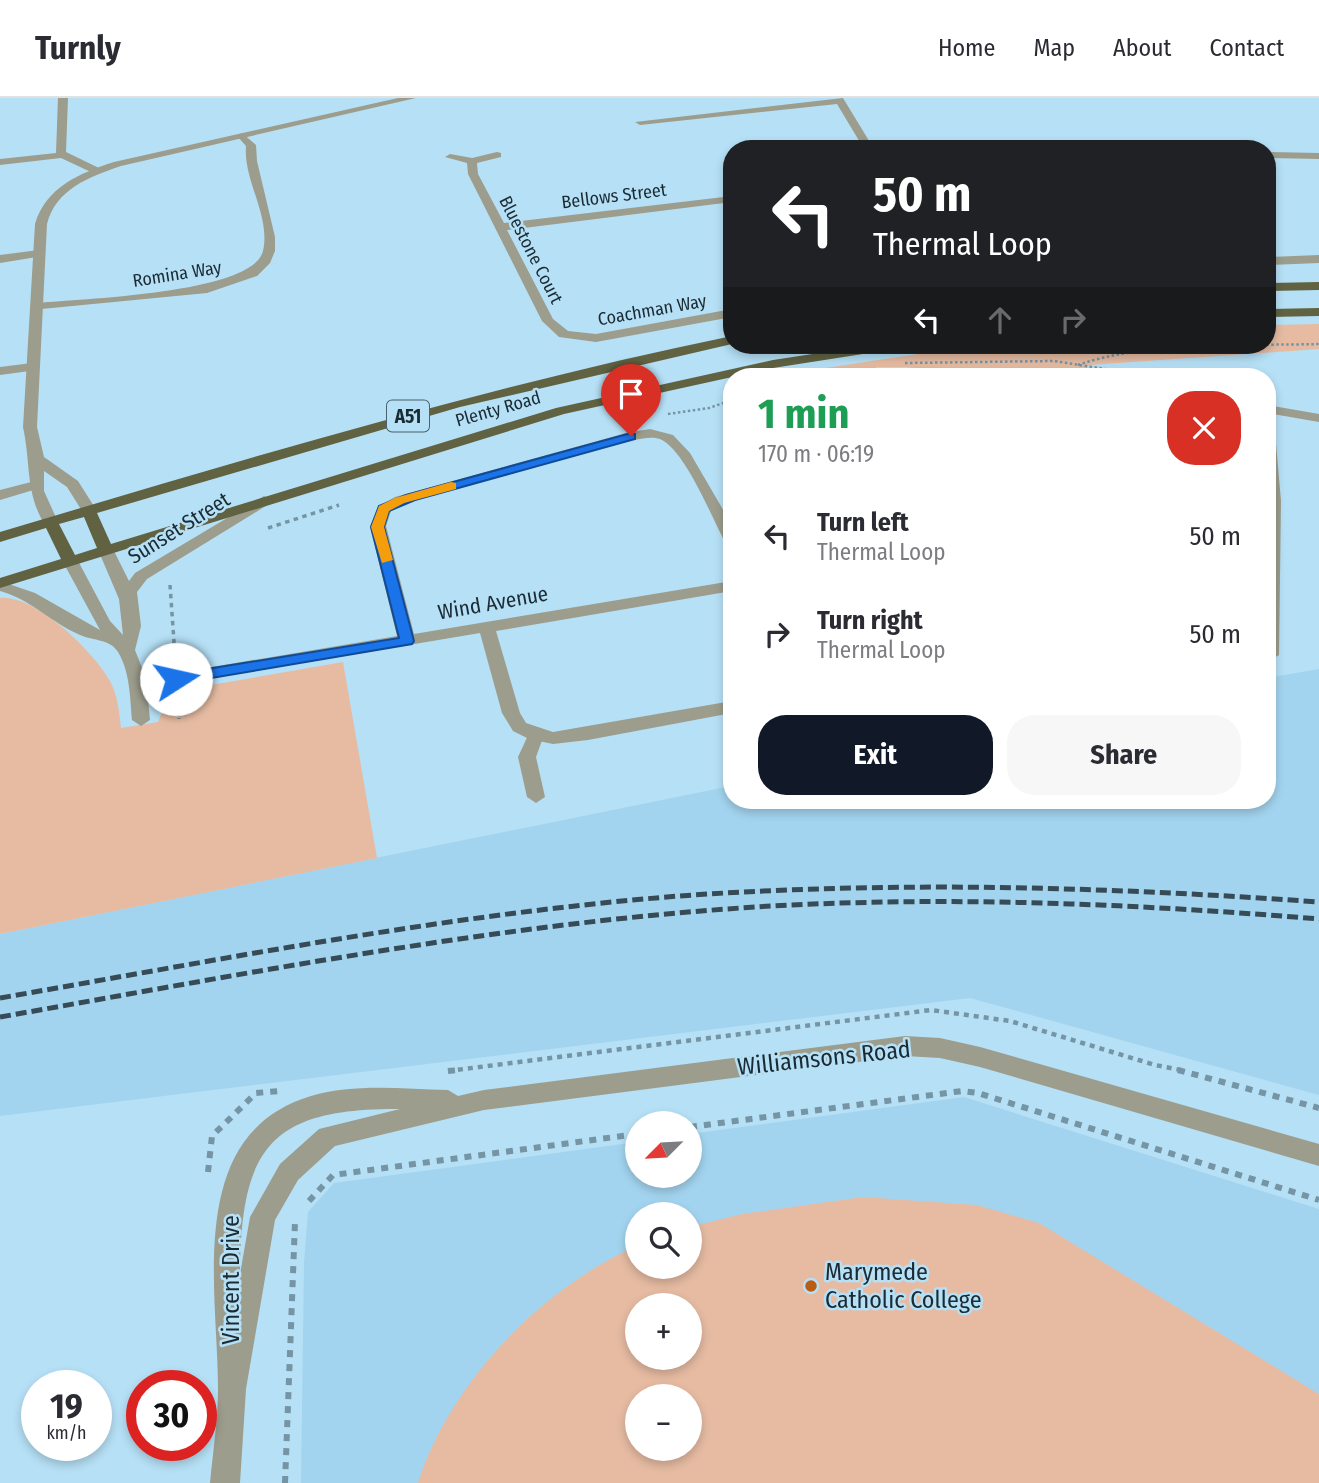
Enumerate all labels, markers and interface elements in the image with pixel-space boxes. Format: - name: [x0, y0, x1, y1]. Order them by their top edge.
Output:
- text: Turnly: [35, 28, 121, 68]
- text: Home: [938, 34, 995, 62]
- text: Map: [1033, 34, 1075, 62]
- text: About: [1113, 34, 1171, 62]
- text: Contact: [1209, 34, 1284, 62]
- text: 50 m: [873, 165, 971, 224]
- icon: left: [758, 168, 849, 259]
- street label: Bellows Street: [560, 179, 668, 213]
- street label: Bluestone Court: [494, 192, 568, 308]
- text: Thermal Loop: [873, 225, 1052, 263]
- street label: Romina Way: [131, 256, 223, 292]
- street label: Coachman Way: [596, 290, 708, 330]
- icon: left: [908, 301, 946, 339]
- icon: ahead: [981, 301, 1019, 339]
- icon: right: [1054, 301, 1092, 339]
- pin: [601, 364, 661, 436]
- icon: arrive: [612, 375, 650, 413]
- street label: Plenty Road: [453, 386, 543, 432]
- text: 1 min: [758, 389, 849, 439]
- button: close: [1167, 391, 1241, 465]
- road number: A51: [387, 400, 429, 432]
- text: 170 m · 06:19: [758, 440, 874, 468]
- street label: Sunset Street: [123, 486, 235, 570]
- text: Turn left: [817, 507, 909, 538]
- icon: left: [758, 517, 796, 555]
- text: 50 m: [1189, 521, 1241, 552]
- text: Thermal Loop: [817, 538, 945, 566]
- street label: Wind Avenue: [436, 581, 550, 625]
- text: Turn right: [817, 605, 923, 636]
- icon: right: [758, 615, 796, 653]
- text: 50 m: [1189, 619, 1241, 650]
- text: Thermal Loop: [817, 636, 945, 664]
- position arrow: [139, 642, 213, 716]
- button: Exit: [758, 715, 993, 795]
- button: Share: [1007, 715, 1241, 795]
- street label: Williamsons Road: [736, 1035, 912, 1081]
- north arrow: [625, 1111, 702, 1188]
- map controls: [625, 1111, 702, 1461]
- button: search: [625, 1202, 702, 1279]
- street label: Vincent Drive: [217, 1215, 245, 1345]
- place label: Marymede Catholic College: [825, 1258, 982, 1314]
- marker: Marymede Catholic College: [803, 1278, 819, 1294]
- button: +: [625, 1293, 702, 1370]
- speed limit sign: 30: [126, 1370, 217, 1461]
- button: −: [625, 1384, 702, 1461]
- text: 19: [50, 1385, 83, 1427]
- text: km/h: [46, 1422, 87, 1444]

